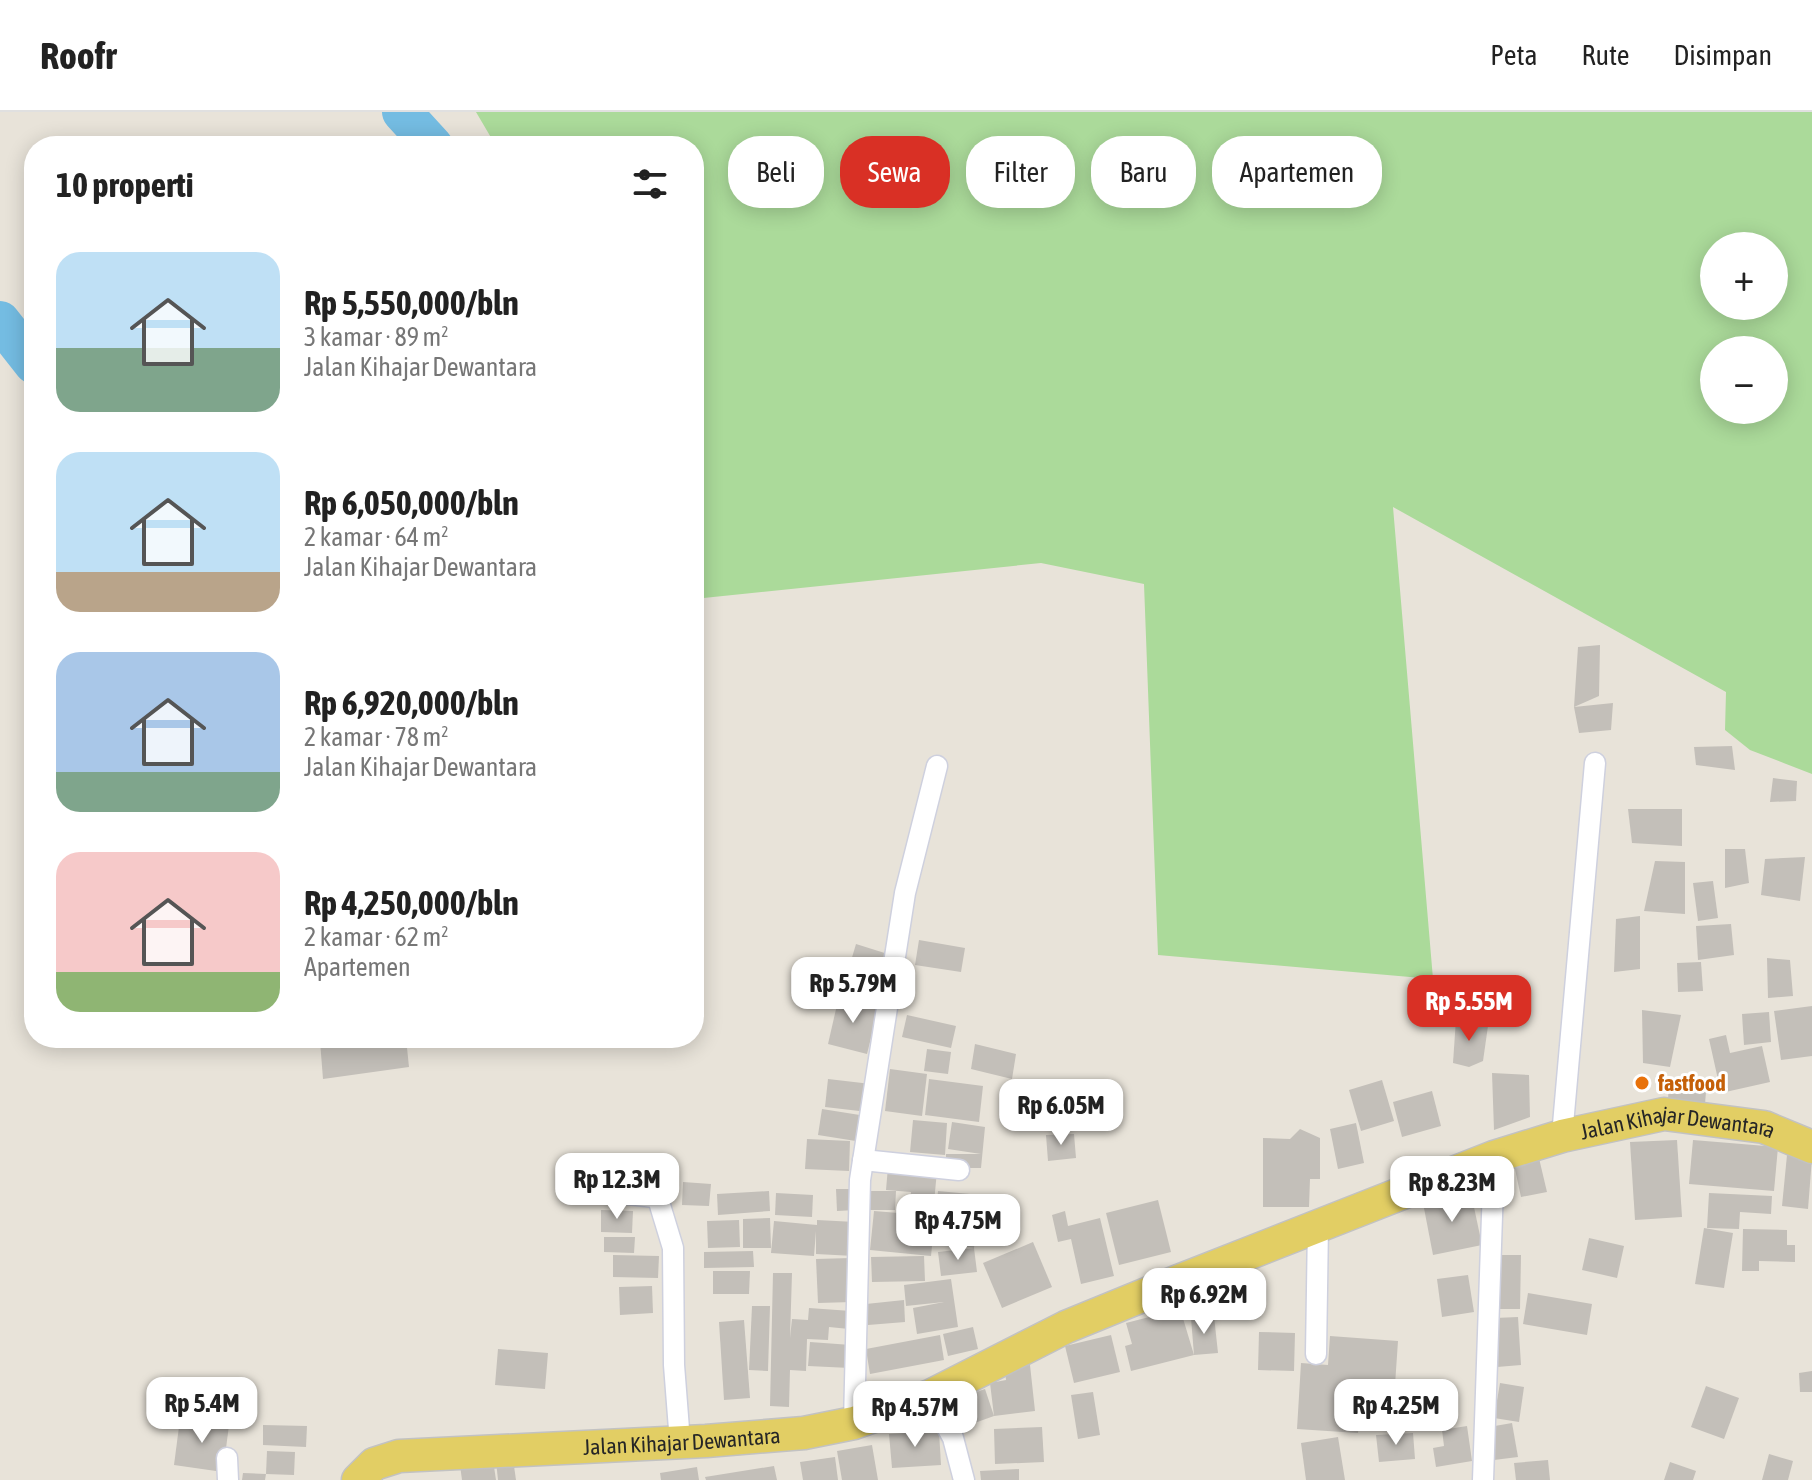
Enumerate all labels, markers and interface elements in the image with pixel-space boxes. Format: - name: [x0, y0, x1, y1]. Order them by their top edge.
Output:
- text: Roofr: [40, 34, 116, 77]
- text: Peta: [1490, 39, 1537, 71]
- text: Rute: [1581, 39, 1630, 71]
- text: Disimpan: [1674, 39, 1772, 71]
- chip: Beli: [728, 136, 824, 208]
- chip: Sewa: [840, 136, 950, 208]
- chip: Filter: [966, 136, 1075, 208]
- chip: Baru: [1091, 136, 1196, 208]
- chip: Apartemen: [1212, 136, 1382, 208]
- icon: filters: [628, 162, 672, 206]
- text: 10 properti: [56, 165, 194, 204]
- map controls: [1700, 232, 1788, 424]
- button: +: [1700, 232, 1788, 320]
- text: Rp 5,550,000/bln: [304, 283, 519, 322]
- icon: home: [120, 284, 216, 380]
- text: 3 kamar · 89 m²: [304, 322, 448, 352]
- button: −: [1700, 336, 1788, 424]
- text: Jalan Kihajar Dewantara: [304, 352, 537, 382]
- text: Rp 6,050,000/bln: [304, 483, 519, 522]
- icon: home: [120, 484, 216, 580]
- text: 2 kamar · 64 m²: [304, 522, 448, 552]
- text: Jalan Kihajar Dewantara: [304, 552, 537, 582]
- text: Rp 6,920,000/bln: [304, 683, 519, 722]
- icon: home: [120, 684, 216, 780]
- text: 2 kamar · 78 m²: [304, 722, 448, 752]
- text: Jalan Kihajar Dewantara: [304, 752, 537, 782]
- text: Rp 4,250,000/bln: [304, 883, 519, 922]
- icon: home: [120, 884, 216, 980]
- text: 2 kamar · 62 m²: [304, 922, 448, 952]
- text: Apartemen: [304, 952, 411, 982]
- pin: Rp 5.79M: [770, 957, 936, 1025]
- text: Rp 5.79M: [809, 968, 897, 998]
- pin: Rp 5.55M: [1386, 975, 1552, 1043]
- text: Rp 5.55M: [1425, 986, 1513, 1016]
- place label: fastfood: [1657, 1070, 1726, 1096]
- marker: fastfood: [1633, 1074, 1651, 1092]
- pin: Rp 6.05M: [978, 1079, 1144, 1147]
- text: Rp 6.05M: [1017, 1090, 1105, 1120]
- street label: Jalan Kihajar Dewantara: [1578, 1101, 1779, 1145]
- pin: Rp 12.3M: [534, 1153, 700, 1221]
- pin: Rp 8.23M: [1369, 1156, 1535, 1224]
- text: Rp 12.3M: [573, 1164, 661, 1194]
- text: Rp 8.23M: [1408, 1167, 1496, 1197]
- pin: Rp 4.75M: [875, 1194, 1041, 1262]
- text: Rp 4.75M: [914, 1205, 1002, 1235]
- pin: Rp 6.92M: [1121, 1268, 1287, 1336]
- text: Rp 6.92M: [1160, 1279, 1248, 1309]
- pin: Rp 5.4M: [128, 1377, 276, 1445]
- pin: Rp 4.25M: [1313, 1379, 1479, 1447]
- pin: Rp 4.57M: [832, 1381, 998, 1449]
- text: Rp 5.4M: [164, 1388, 240, 1418]
- text: Rp 4.25M: [1352, 1390, 1440, 1420]
- text: Rp 4.57M: [871, 1392, 959, 1422]
- street label: Jalan Kihajar Dewantara: [583, 1422, 781, 1460]

